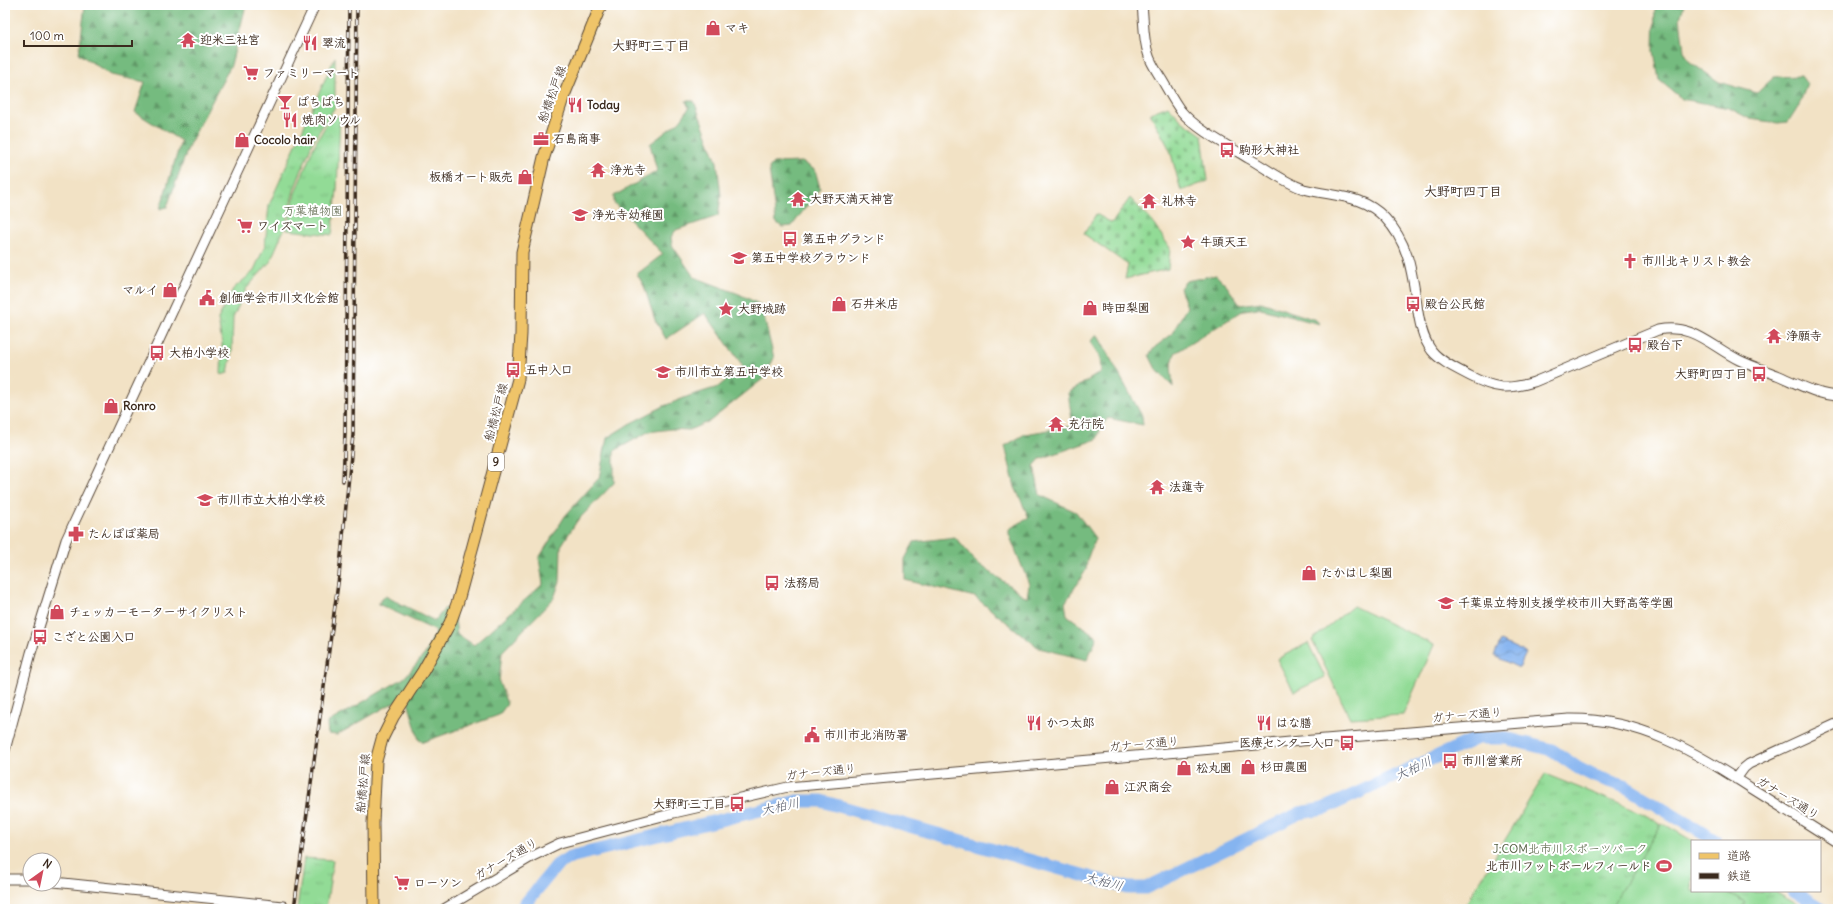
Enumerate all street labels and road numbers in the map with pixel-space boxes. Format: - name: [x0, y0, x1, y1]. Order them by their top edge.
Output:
- street label: 船橋松戸線: [534, 63, 569, 125]
- street label: 船橋松戸線: [481, 381, 511, 443]
- road number: 9: [488, 453, 504, 471]
- street label: ガナーズ通り: [1431, 704, 1503, 725]
- street label: ガナーズ通り: [1108, 733, 1180, 754]
- street label: 船橋松戸線: [352, 752, 373, 814]
- street label: ガナーズ通り: [785, 760, 857, 783]
- street label: ガナーズ通り: [1754, 772, 1822, 823]
- street label: ガナーズ通り: [471, 834, 540, 883]

